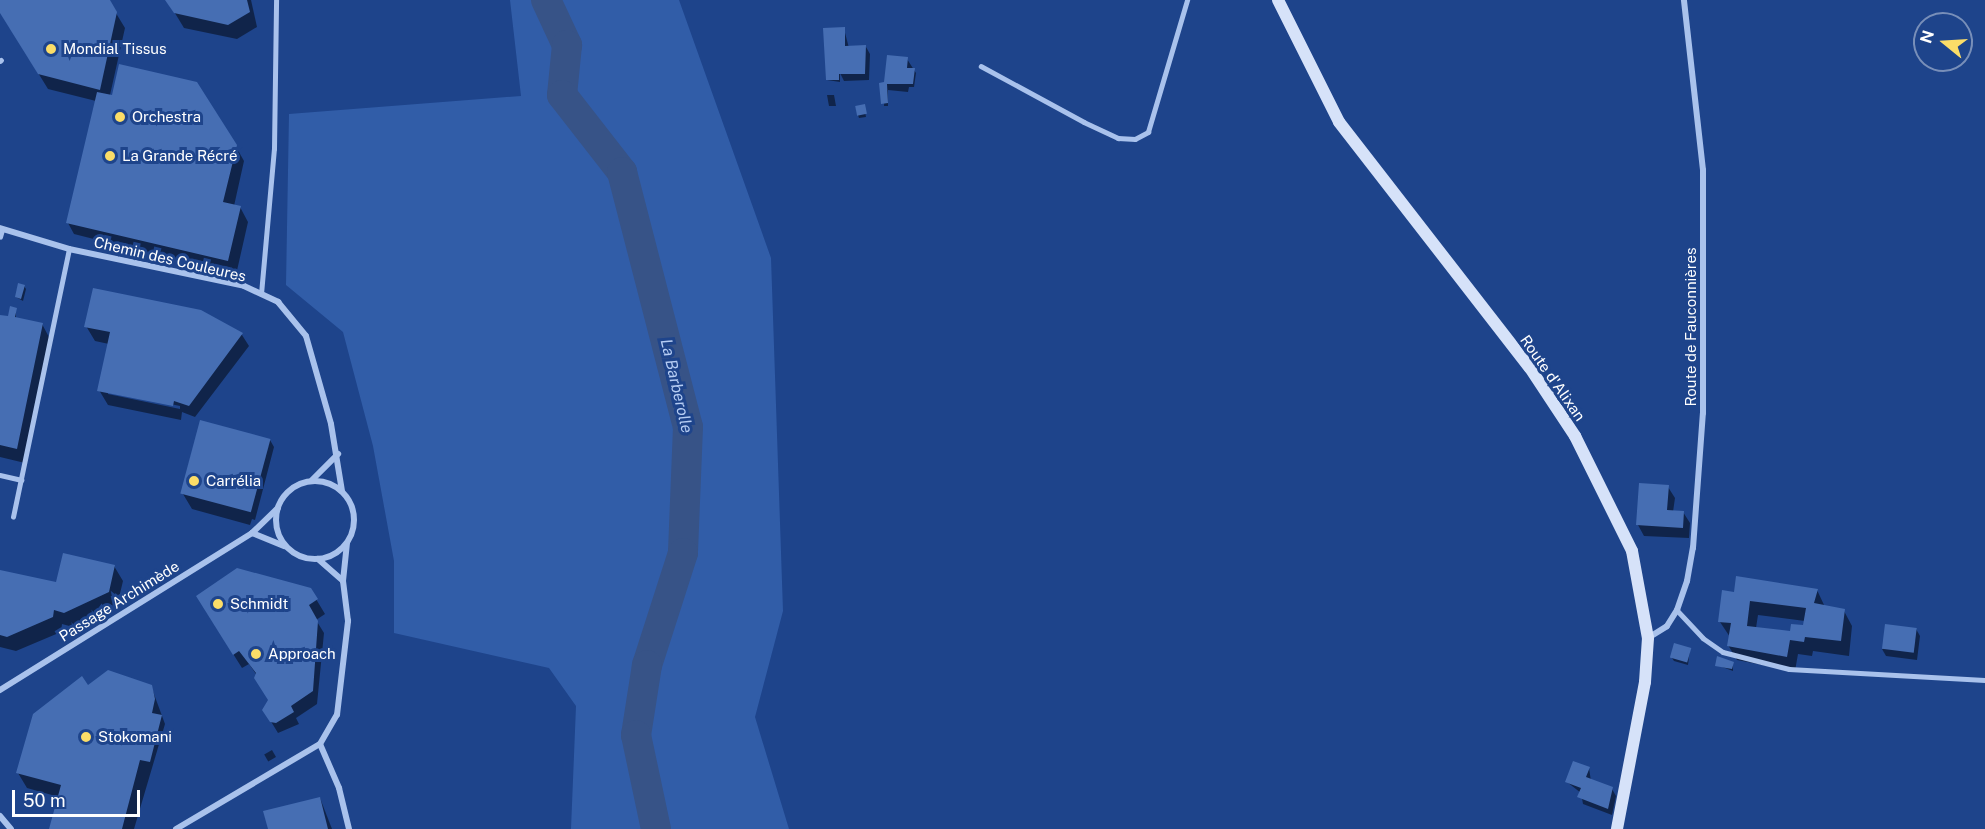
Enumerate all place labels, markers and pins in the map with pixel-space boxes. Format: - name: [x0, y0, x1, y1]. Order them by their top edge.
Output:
- place label: Mondial Tissus: [63, 40, 167, 58]
- marker: Mondial Tissus: [44, 42, 58, 56]
- place label: Orchestra: [132, 108, 201, 126]
- marker: Orchestra: [113, 110, 127, 124]
- place label: La Grande Récré: [122, 147, 238, 165]
- marker: La Grande Récré: [103, 149, 117, 163]
- place label: Carrélia: [206, 472, 261, 490]
- marker: Carrélia: [187, 474, 201, 488]
- place label: Schmidt: [230, 595, 288, 613]
- marker: Schmidt: [211, 597, 225, 611]
- place label: Approach: [268, 645, 336, 663]
- marker: Approach: [249, 647, 263, 661]
- place label: Stokomani: [98, 728, 172, 746]
- marker: Stokomani: [79, 730, 93, 744]

